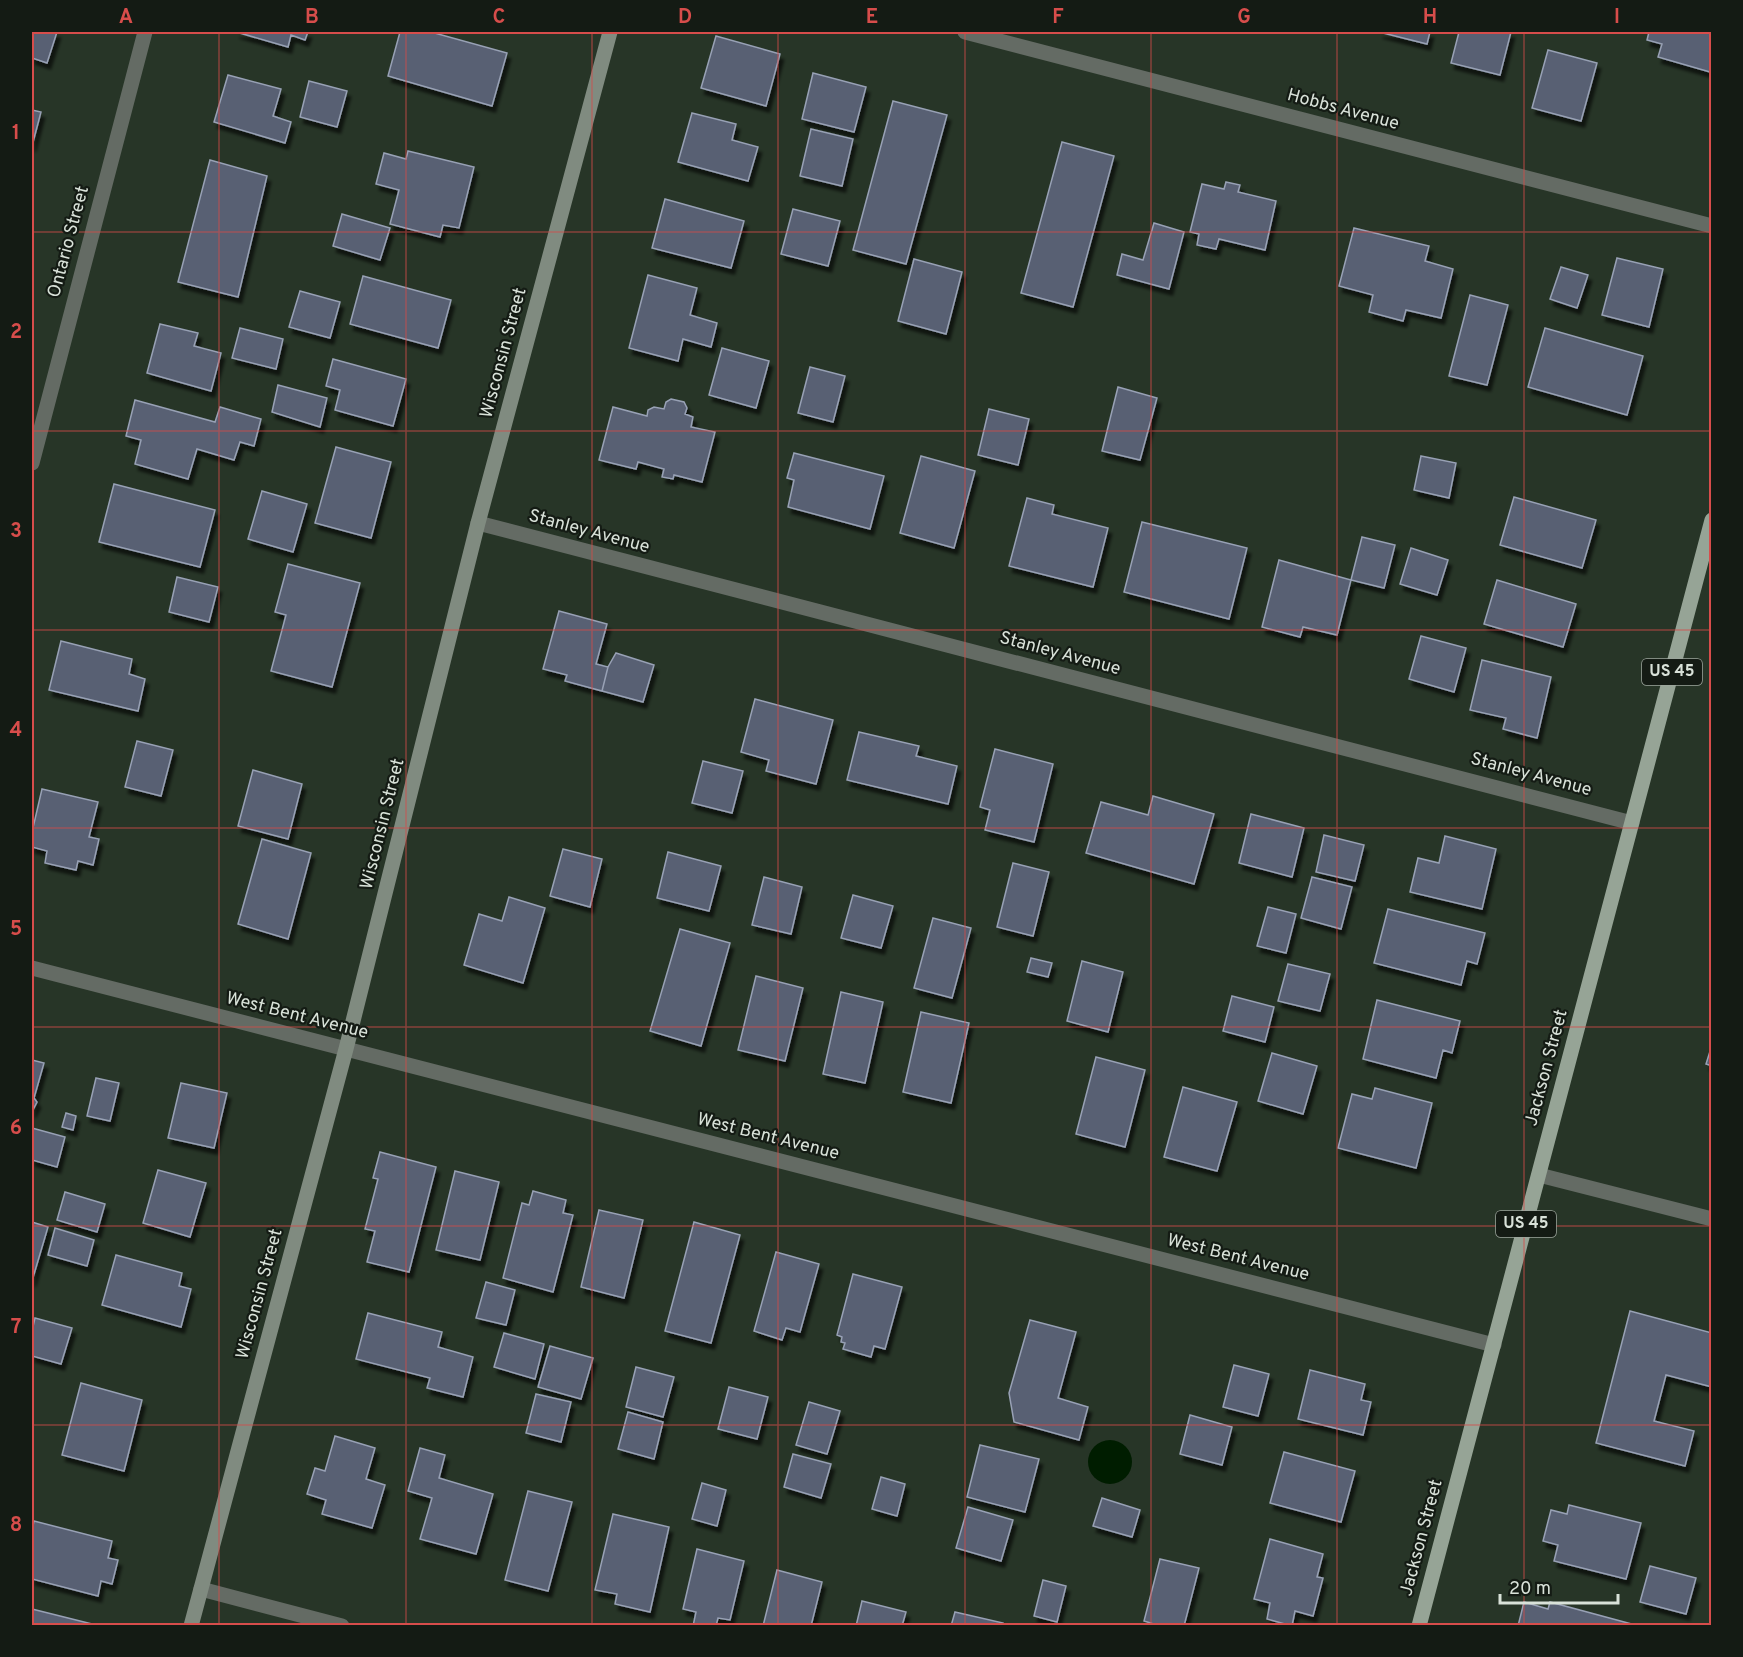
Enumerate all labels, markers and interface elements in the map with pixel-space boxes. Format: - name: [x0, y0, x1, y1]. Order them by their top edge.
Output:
- text: A: [119, 5, 133, 31]
- text: B: [305, 5, 319, 31]
- text: C: [493, 5, 505, 31]
- text: D: [678, 5, 692, 31]
- text: E: [866, 5, 878, 31]
- text: F: [1052, 5, 1064, 31]
- text: G: [1237, 5, 1251, 31]
- text: H: [1423, 5, 1437, 31]
- text: I: [1614, 5, 1620, 31]
- street label: Hobbs Avenue: [1285, 84, 1401, 136]
- text: 1: [12, 121, 20, 147]
- street label: Ontario Street: [43, 184, 95, 300]
- street label: Wisconsin Street: [476, 285, 532, 421]
- text: 2: [10, 320, 22, 346]
- street label: Stanley Avenue: [526, 505, 652, 559]
- text: 3: [10, 519, 22, 545]
- street label: Stanley Avenue: [997, 627, 1123, 681]
- road number: US 45: [1642, 659, 1702, 685]
- text: 4: [10, 718, 22, 744]
- street label: Stanley Avenue: [1468, 748, 1594, 802]
- street label: Wisconsin Street: [356, 756, 410, 892]
- text: 5: [10, 917, 22, 943]
- street label: West Bent Avenue: [224, 987, 370, 1045]
- street label: Jackson Street: [1520, 1007, 1574, 1129]
- street label: West Bent Avenue: [695, 1108, 841, 1166]
- text: 6: [10, 1116, 22, 1142]
- road number: US 45: [1496, 1211, 1556, 1237]
- street label: Wisconsin Street: [232, 1226, 288, 1362]
- street label: West Bent Avenue: [1165, 1229, 1311, 1287]
- text: 7: [11, 1315, 21, 1341]
- street label: Jackson Street: [1395, 1477, 1449, 1599]
- text: 8: [10, 1513, 22, 1539]
- scale bar: [1500, 1567, 1618, 1605]
- text: 20 m: [1509, 1578, 1551, 1601]

